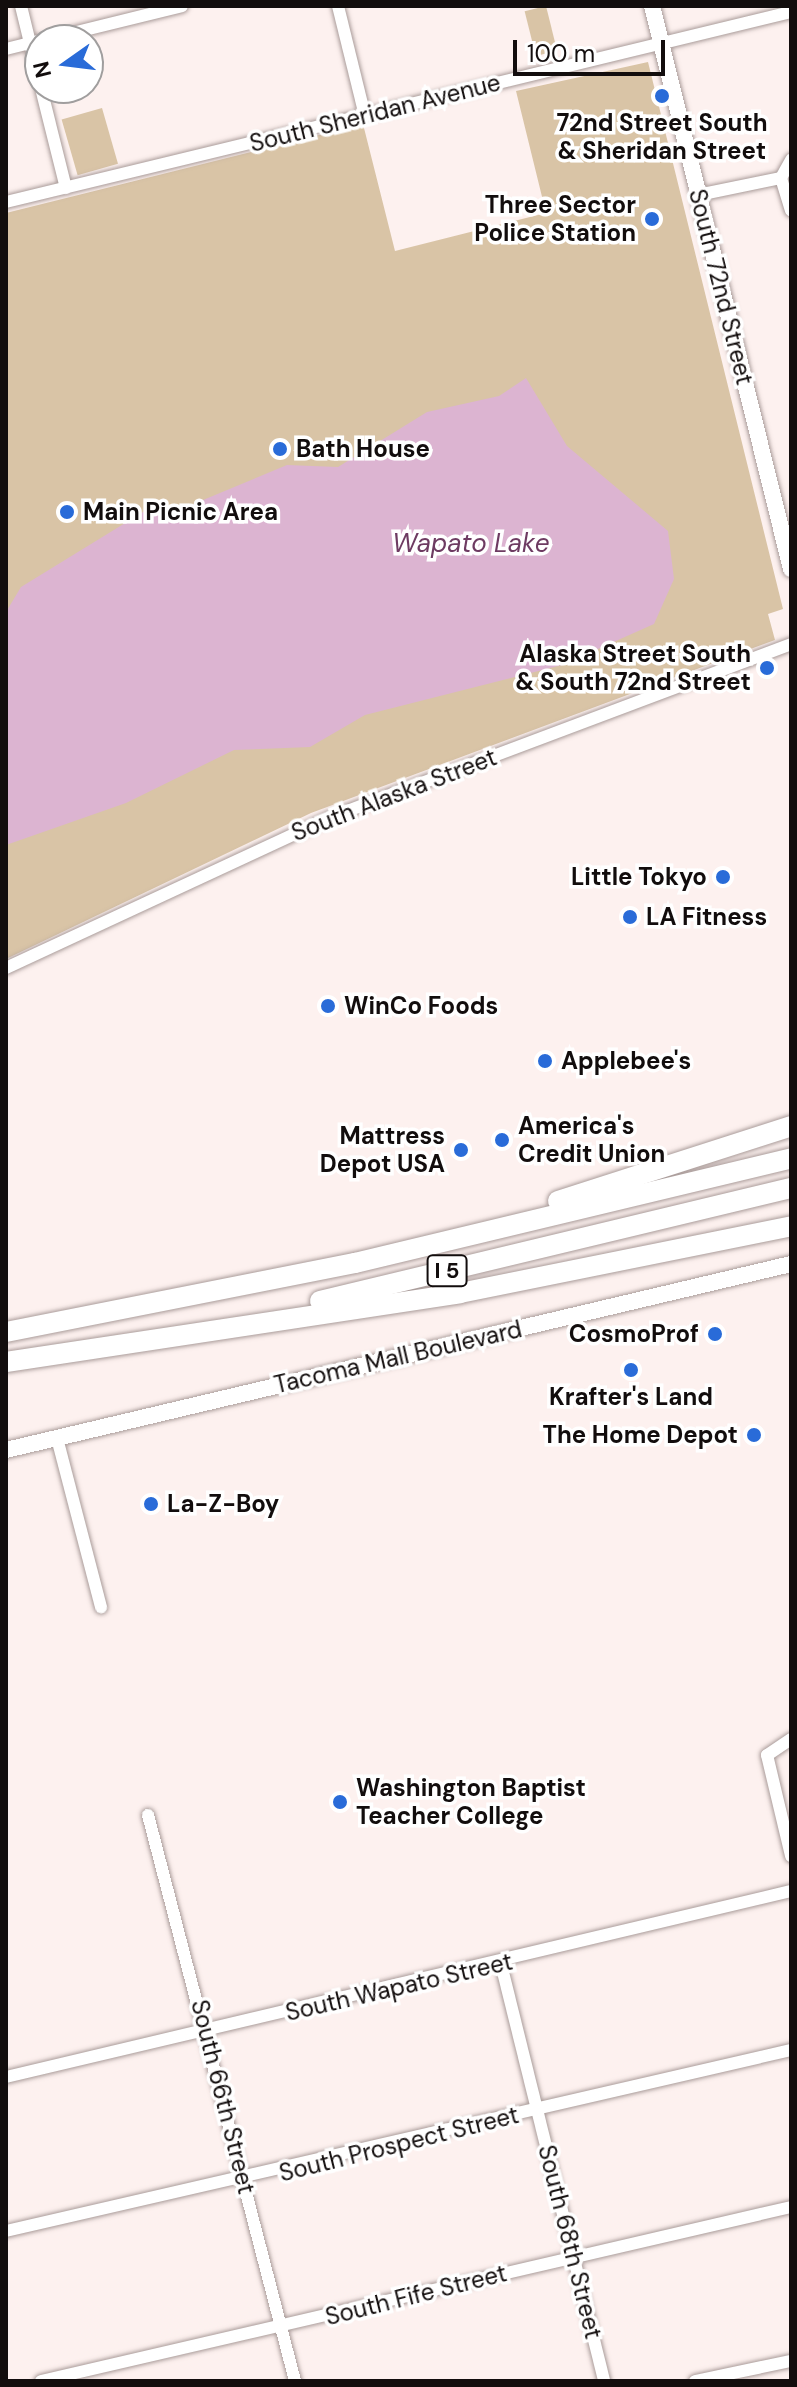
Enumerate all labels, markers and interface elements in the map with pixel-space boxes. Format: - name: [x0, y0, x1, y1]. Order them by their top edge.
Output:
- north arrow: [24, 24, 104, 104]
- scale bar: [517, 24, 669, 74]
- text: 100 m: [527, 38, 595, 69]
- text: N: [26, 58, 58, 81]
- street label: South Sheridan Avenue: [247, 68, 503, 158]
- marker: 72nd Street South & Sheridan Street: [653, 87, 671, 105]
- place label: 72nd Street South & Sheridan Street: [556, 109, 768, 165]
- street label: South 72nd Street: [683, 186, 759, 388]
- place label: Three Sector Police Station: [474, 191, 636, 247]
- marker: Three Sector Police Station: [643, 210, 661, 228]
- place label: Bath House: [296, 435, 430, 463]
- marker: Bath House: [271, 440, 289, 458]
- place label: Main Picnic Area: [83, 498, 278, 526]
- marker: Main Picnic Area: [58, 503, 76, 521]
- water label: Wapato Lake: [392, 528, 550, 560]
- place label: Alaska Street South & South 72nd Street: [516, 640, 751, 696]
- marker: Alaska Street South & South 72nd Street: [758, 659, 776, 677]
- street label: South Alaska Street: [287, 743, 501, 847]
- place label: Little Tokyo: [571, 863, 707, 891]
- marker: Little Tokyo: [714, 868, 732, 886]
- place label: LA Fitness: [646, 903, 767, 931]
- marker: LA Fitness: [621, 908, 639, 926]
- place label: WinCo Foods: [344, 992, 498, 1020]
- marker: WinCo Foods: [319, 997, 337, 1015]
- place label: Applebee's: [561, 1047, 691, 1075]
- marker: Applebee's: [536, 1052, 554, 1070]
- place label: America's Credit Union: [518, 1112, 665, 1168]
- place label: Mattress Depot USA: [320, 1122, 445, 1178]
- marker: America's Credit Union: [493, 1131, 511, 1149]
- marker: Mattress Depot USA: [452, 1141, 470, 1159]
- road number: I 5: [425, 1253, 469, 1289]
- street label: Tacoma Mall Boulevard: [271, 1314, 525, 1400]
- place label: CosmoProf: [569, 1320, 699, 1348]
- marker: CosmoProf: [706, 1325, 724, 1343]
- marker: Krafter's Land: [622, 1361, 640, 1379]
- place label: Krafter's Land: [549, 1383, 713, 1411]
- place label: The Home Depot: [543, 1421, 738, 1449]
- marker: The Home Depot: [745, 1426, 763, 1444]
- place label: La-Z-Boy: [167, 1490, 279, 1518]
- marker: La-Z-Boy: [142, 1495, 160, 1513]
- place label: Washington Baptist Teacher College: [356, 1774, 586, 1830]
- marker: Washington Baptist Teacher College: [331, 1793, 349, 1811]
- street label: South Wapato Street: [283, 1947, 515, 2027]
- street label: South 66th Street: [185, 1997, 261, 2197]
- street label: South Prospect Street: [276, 2100, 522, 2188]
- street label: South 68th Street: [532, 2142, 608, 2342]
- street label: South Fife Street: [322, 2259, 510, 2331]

